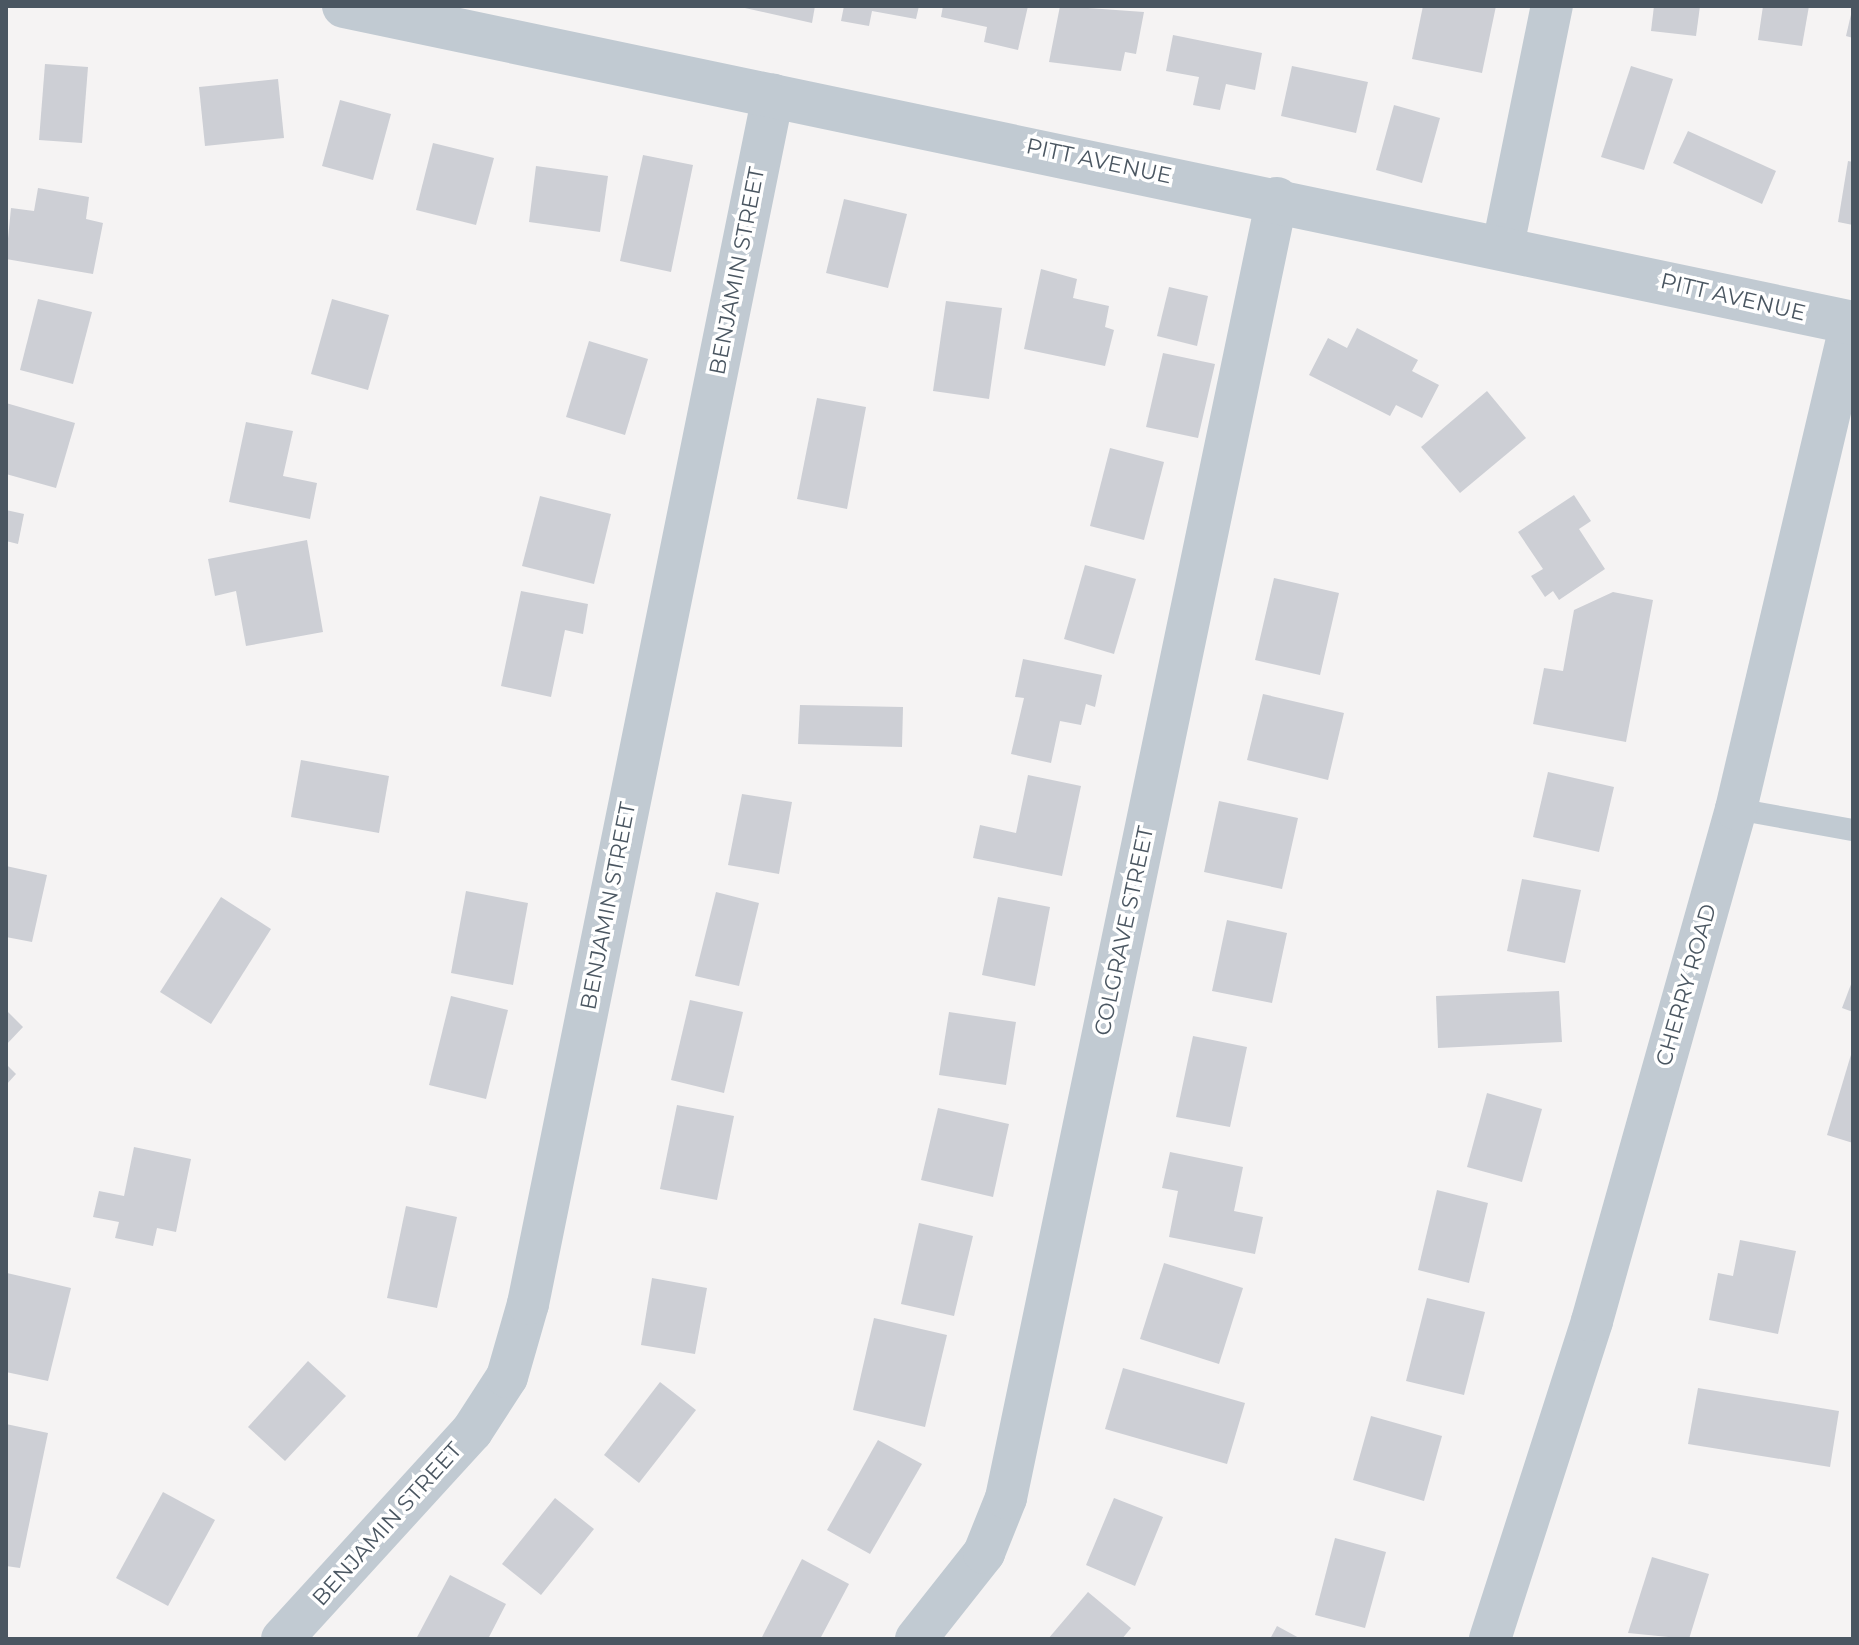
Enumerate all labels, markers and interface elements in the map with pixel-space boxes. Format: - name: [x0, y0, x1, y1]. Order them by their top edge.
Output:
- street label: PITT AVENUE: [1024, 133, 1174, 189]
- street label: BENJAMIN STREET: [704, 165, 770, 377]
- street label: PITT AVENUE: [1658, 267, 1808, 327]
- street label: BENJAMIN STREET: [575, 800, 641, 1012]
- street label: COLGRAVE STREET: [1089, 824, 1159, 1038]
- street label: CHERRY ROAD: [1650, 901, 1722, 1069]
- street label: BENJAMIN STREET: [307, 1437, 467, 1611]

